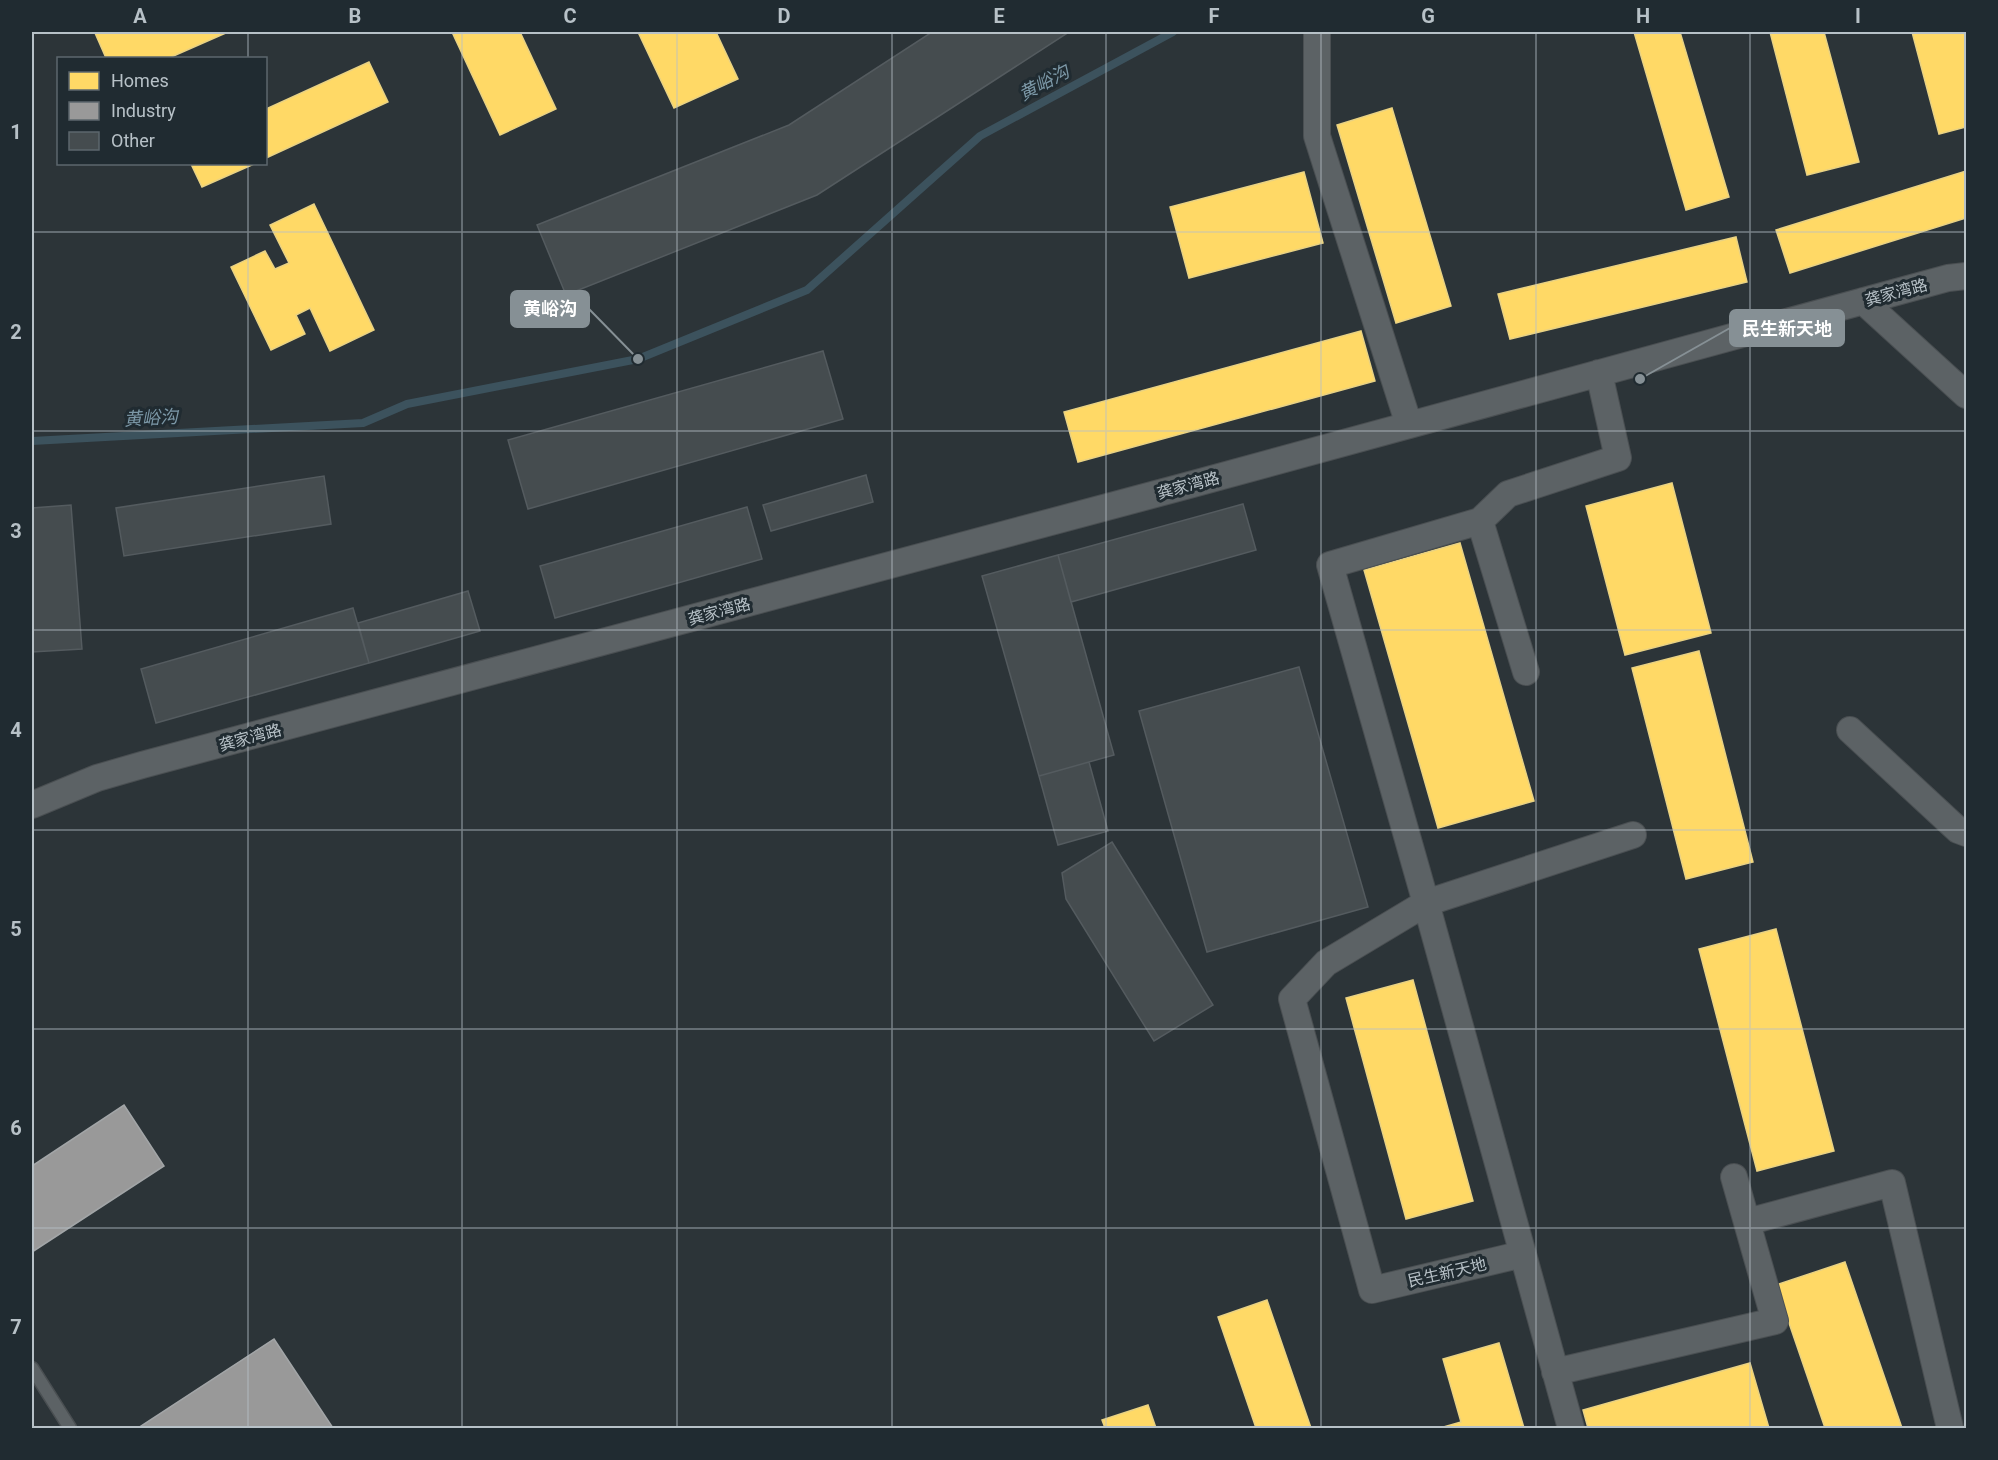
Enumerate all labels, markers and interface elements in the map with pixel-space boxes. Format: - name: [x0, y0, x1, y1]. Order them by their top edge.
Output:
- text: A: [133, 4, 147, 28]
- text: B: [349, 4, 361, 28]
- text: C: [563, 4, 577, 28]
- text: D: [778, 4, 791, 28]
- text: E: [993, 4, 1005, 28]
- text: F: [1209, 4, 1220, 28]
- text: G: [1421, 4, 1435, 28]
- text: H: [1636, 4, 1650, 28]
- text: I: [1855, 4, 1861, 28]
- legend: [57, 57, 267, 165]
- water label: 黄峪沟: [1015, 60, 1074, 105]
- text: Homes: [111, 70, 169, 91]
- text: Industry: [111, 100, 176, 121]
- text: 1: [10, 120, 22, 144]
- text: Other: [111, 130, 155, 151]
- street label: 龚家湾路: [1863, 275, 1930, 310]
- callout: 黄峪沟: [511, 291, 589, 327]
- text: 黄峪沟: [523, 298, 577, 319]
- callout: 民生新天地: [1730, 310, 1844, 346]
- text: 民生新天地: [1742, 318, 1832, 339]
- text: 2: [10, 320, 22, 344]
- water label: 黄峪沟: [123, 405, 180, 429]
- street label: 龚家湾路: [1155, 468, 1222, 503]
- text: 3: [10, 519, 22, 543]
- street label: 龚家湾路: [686, 594, 753, 629]
- text: 4: [10, 718, 22, 742]
- street label: 龚家湾路: [217, 720, 284, 755]
- text: 5: [10, 917, 22, 941]
- text: 6: [10, 1116, 22, 1140]
- street label: 民生新天地: [1406, 1254, 1488, 1291]
- text: 7: [10, 1315, 22, 1339]

